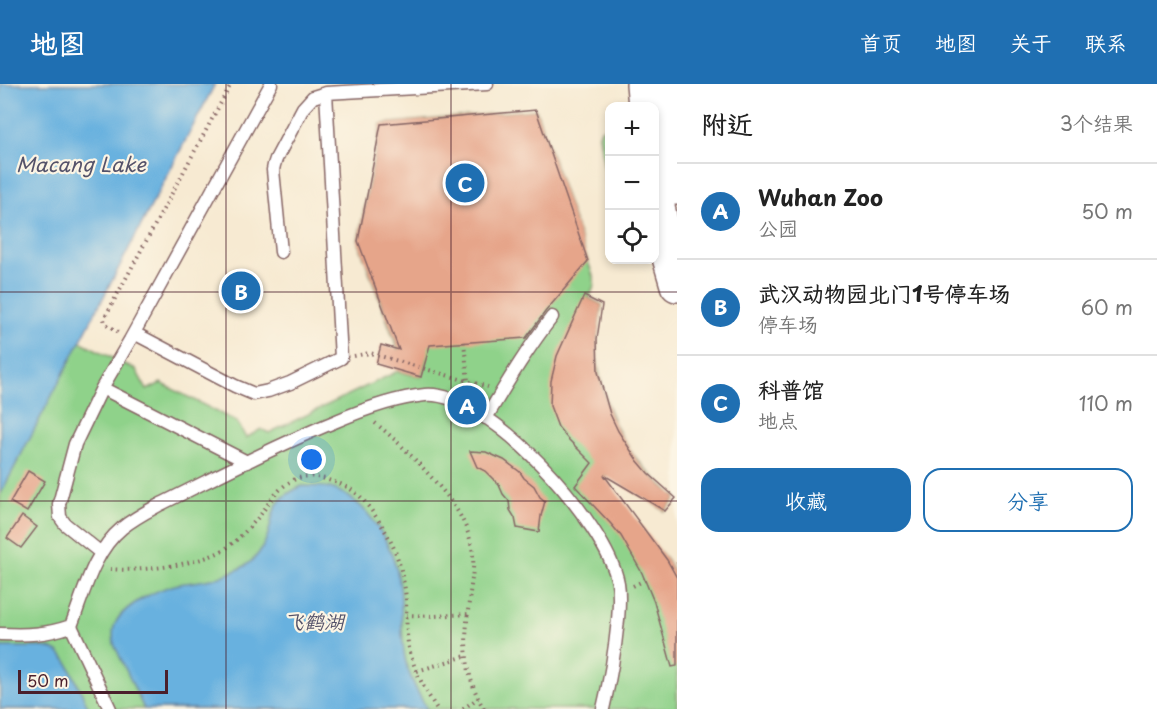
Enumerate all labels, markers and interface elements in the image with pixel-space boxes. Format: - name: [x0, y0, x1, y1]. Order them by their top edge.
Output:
- text: 地图: [30, 21, 86, 64]
- text: 首页: [860, 26, 902, 58]
- text: 地图: [935, 26, 977, 58]
- text: 关于: [1010, 26, 1052, 58]
- text: 联系: [1085, 26, 1127, 58]
- map controls: [605, 102, 659, 264]
- button: +: [605, 102, 659, 156]
- text: 附近: [701, 104, 753, 143]
- text: 3个结果: [1060, 108, 1133, 138]
- water label: Macang Lake: [16, 149, 147, 179]
- button: −: [605, 156, 659, 210]
- pin: C: [446, 160, 484, 206]
- text: Wuhan Zoo: [758, 180, 883, 213]
- text: A: [713, 196, 728, 226]
- text: 50 m: [1081, 196, 1133, 226]
- button: locate: [605, 210, 659, 264]
- text: 公园: [758, 213, 798, 243]
- pin: B: [222, 268, 260, 314]
- text: 武汉动物园北门1号停车场: [758, 276, 1011, 309]
- text: B: [714, 292, 727, 322]
- text: 60 m: [1081, 292, 1133, 322]
- text: 停车场: [758, 309, 818, 339]
- text: 科普馆: [758, 372, 824, 405]
- pin: A: [448, 382, 486, 428]
- text: C: [713, 388, 728, 418]
- text: 110 m: [1079, 388, 1133, 418]
- text: 地点: [758, 405, 798, 435]
- your location: [297, 445, 326, 474]
- button: 收藏: [701, 468, 911, 532]
- button: 分享: [923, 468, 1133, 532]
- water label: 飞鹤湖: [284, 606, 346, 636]
- scale bar: [18, 667, 168, 694]
- text: 50 m: [27, 668, 68, 692]

